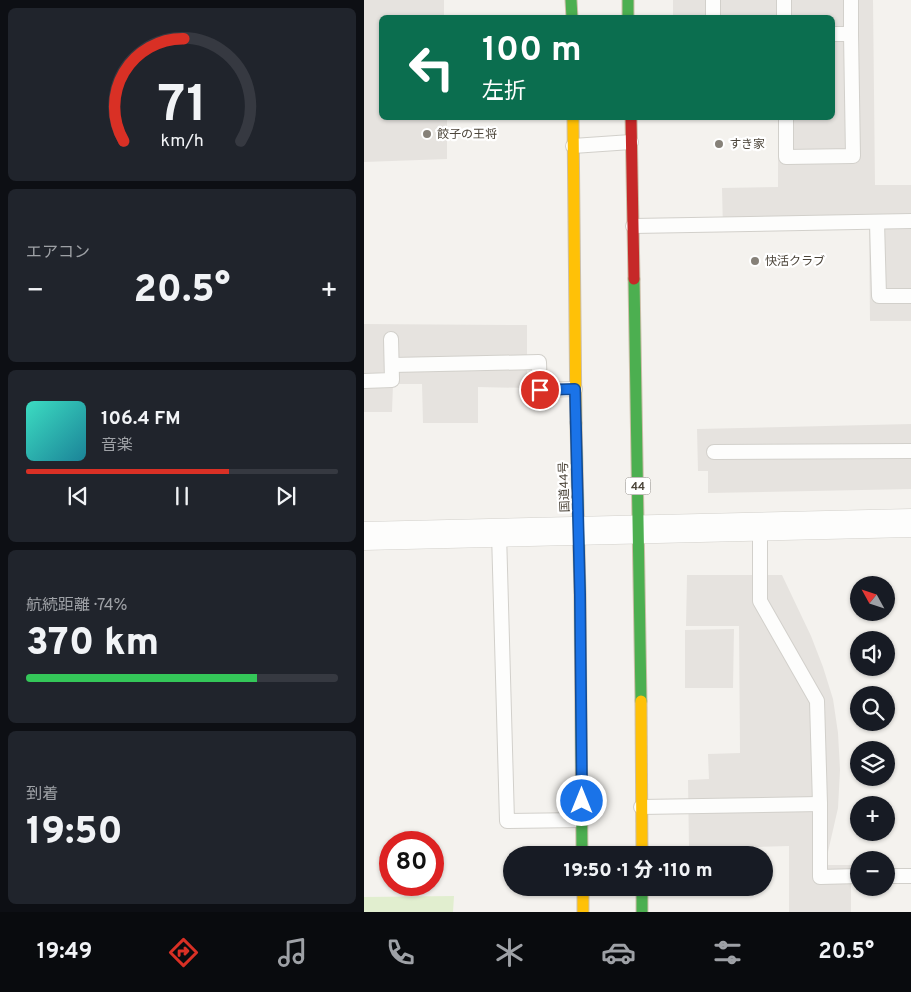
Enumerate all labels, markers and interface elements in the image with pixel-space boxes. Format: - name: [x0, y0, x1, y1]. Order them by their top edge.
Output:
- text: 100 m: [482, 29, 582, 73]
- icon: left: [399, 35, 464, 100]
- text: 71: [157, 74, 207, 140]
- text: 左折: [482, 79, 526, 106]
- place label: 餃子の王将: [437, 127, 497, 143]
- marker: 餃子の王将: [421, 128, 433, 140]
- text: km/h: [160, 130, 204, 153]
- place label: すき家: [729, 137, 765, 153]
- marker: すき家: [713, 138, 725, 150]
- text: エアコン: [26, 243, 90, 263]
- place label: 快活クラブ: [765, 254, 825, 270]
- marker: 快活クラブ: [749, 255, 761, 267]
- text: 20.5°: [134, 267, 230, 316]
- text: −: [26, 274, 44, 310]
- text: +: [320, 274, 338, 310]
- pin: [519, 369, 561, 411]
- icon: arrive: [526, 376, 554, 404]
- text: 106.4 FM: [101, 407, 181, 431]
- text: 音楽: [101, 436, 133, 456]
- street label: 国道44号: [556, 461, 574, 513]
- road number: 44: [626, 478, 650, 494]
- icon: previous: [64, 482, 92, 510]
- icon: pause: [168, 482, 196, 510]
- icon: next: [272, 482, 300, 510]
- north arrow: [850, 576, 895, 621]
- map controls: [850, 576, 895, 896]
- text: 航続距離 · 74%: [26, 596, 128, 616]
- text: 370 km: [26, 620, 159, 669]
- button: sound: [850, 631, 895, 676]
- button: search: [850, 686, 895, 731]
- button: layers: [850, 741, 895, 786]
- position arrow: [555, 774, 607, 826]
- text: 到着: [26, 785, 58, 805]
- button: +: [850, 796, 895, 841]
- text: 19:50: [26, 809, 123, 858]
- speed limit sign: 80: [379, 831, 444, 896]
- button: −: [850, 851, 895, 896]
- text: 19:50 · 1 分 · 110 m: [563, 859, 713, 883]
- icon: directions: [166, 935, 201, 970]
- icon: music: [275, 935, 310, 970]
- icon: phone: [383, 935, 418, 970]
- icon: climate: [492, 935, 527, 970]
- icon: car: [601, 935, 636, 970]
- icon: filters: [710, 935, 745, 970]
- text: 19:49: [37, 939, 92, 966]
- text: 20.5°: [818, 939, 874, 966]

